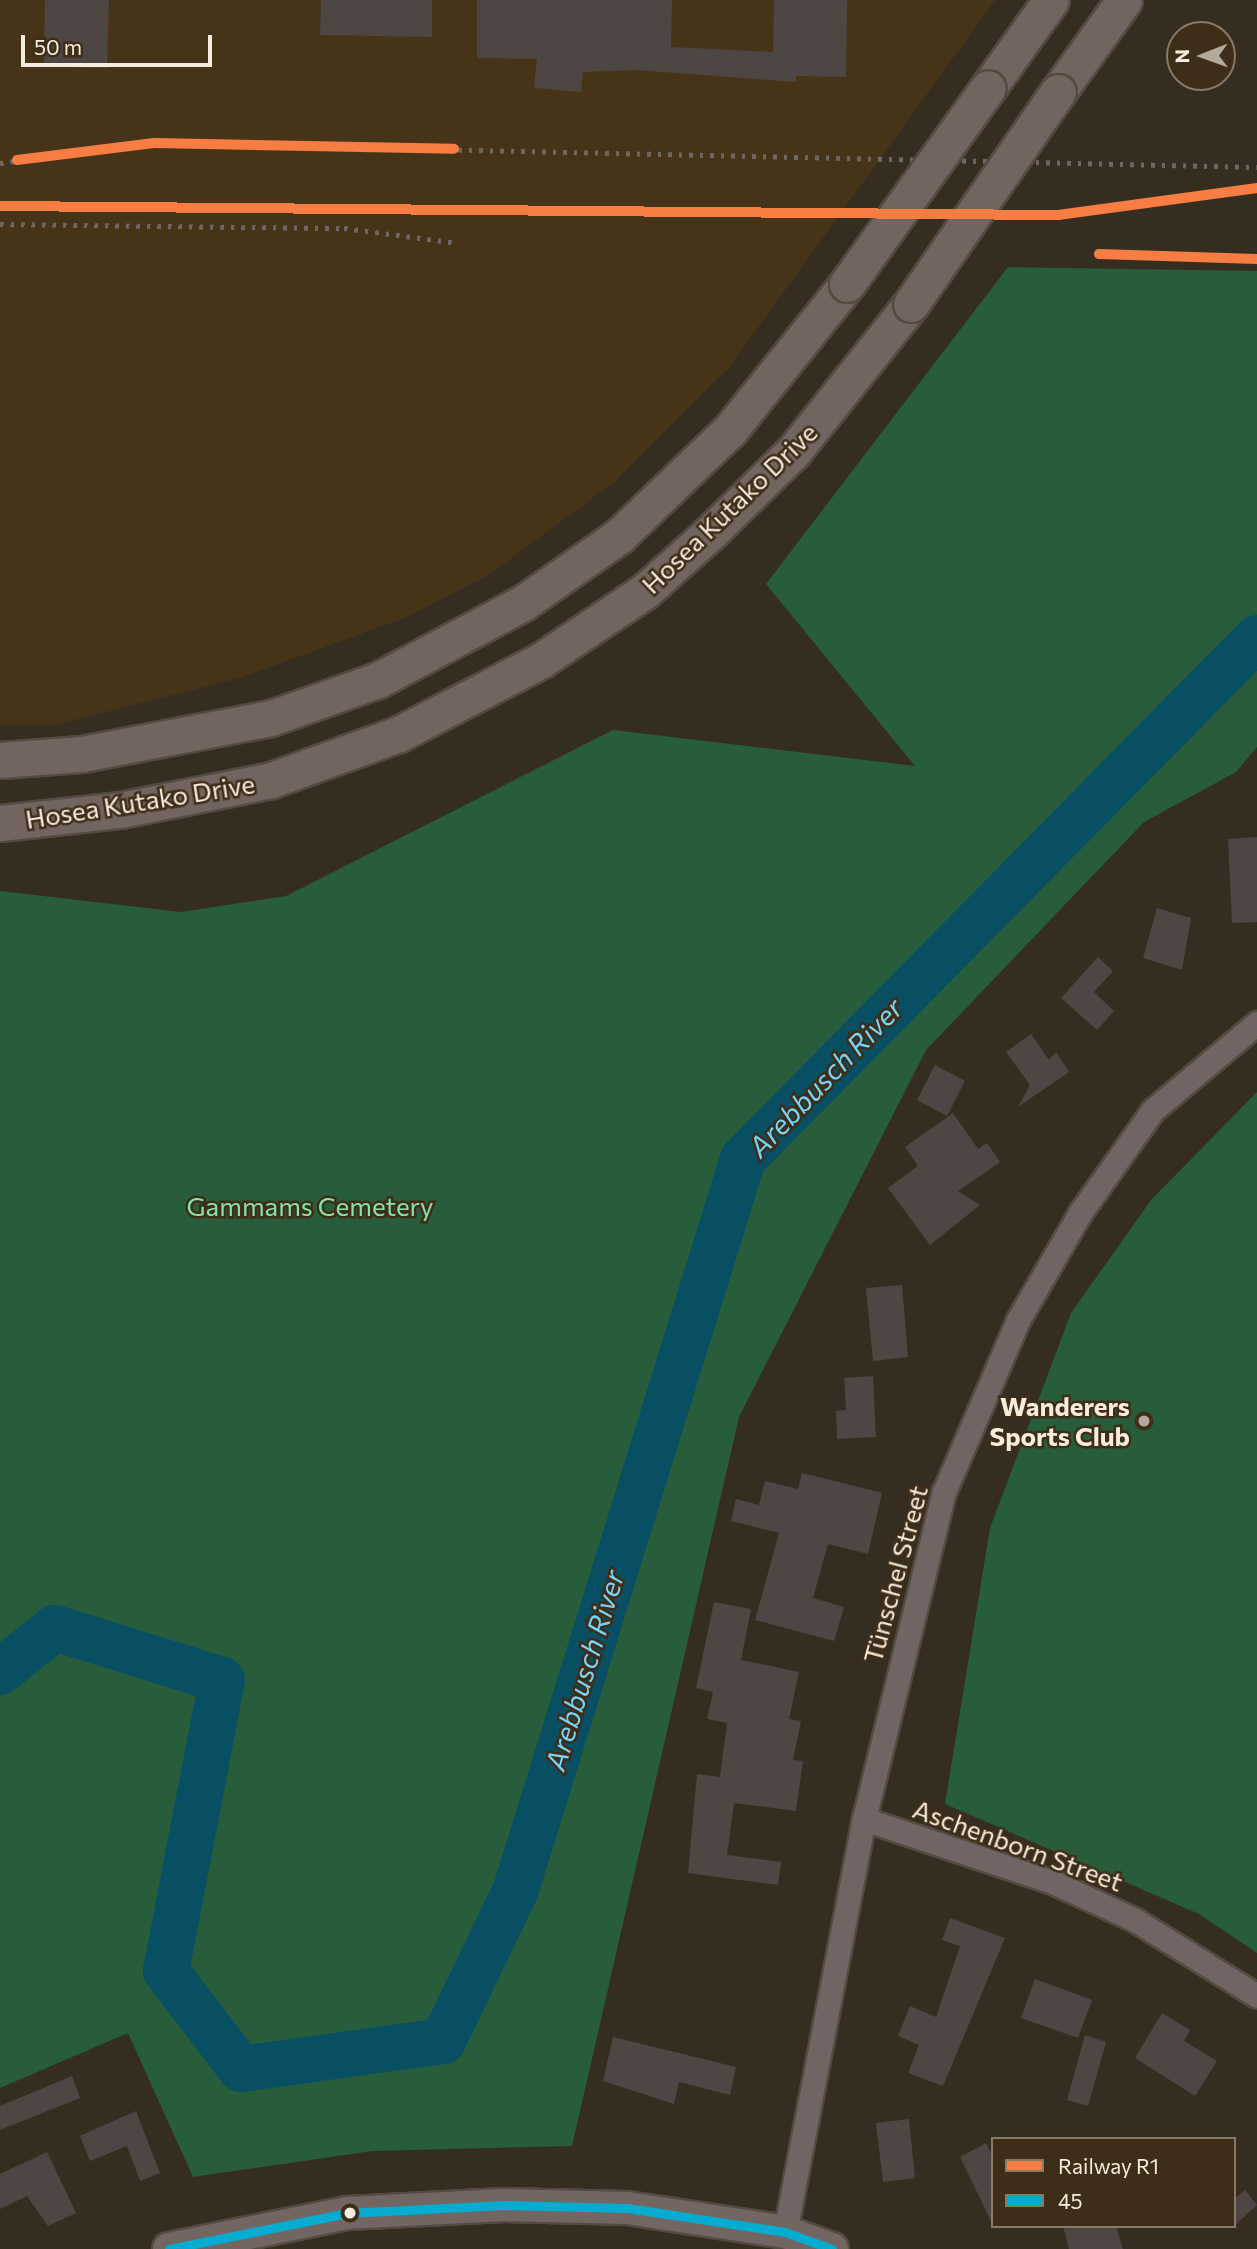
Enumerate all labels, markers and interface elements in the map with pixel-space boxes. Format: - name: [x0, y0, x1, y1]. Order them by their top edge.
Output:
- scale bar: [24, 21, 215, 65]
- north arrow: [1166, 21, 1236, 91]
- text: 50 m: [34, 34, 82, 59]
- text: N: [1170, 49, 1193, 64]
- street label: Hosea Kutako Drive: [635, 416, 823, 600]
- street label: Hosea Kutako Drive: [23, 767, 257, 835]
- water label: Arebbusch River: [741, 991, 909, 1163]
- park label: Gammams Cemetery: [187, 1190, 433, 1222]
- place label: Wanderers Sports Club: [990, 1390, 1130, 1452]
- marker: Wanderers Sports Club: [1136, 1413, 1152, 1429]
- street label: Tünschel Street: [856, 1482, 934, 1666]
- water label: Arebbusch River: [538, 1566, 630, 1774]
- street label: Aschenborn Street: [909, 1793, 1127, 1897]
- legend: [991, 2137, 1236, 2228]
- text: Railway R1: [1058, 2153, 1159, 2178]
- text: 45: [1058, 2188, 1083, 2213]
- unlabelled marker: [343, 2206, 357, 2220]

